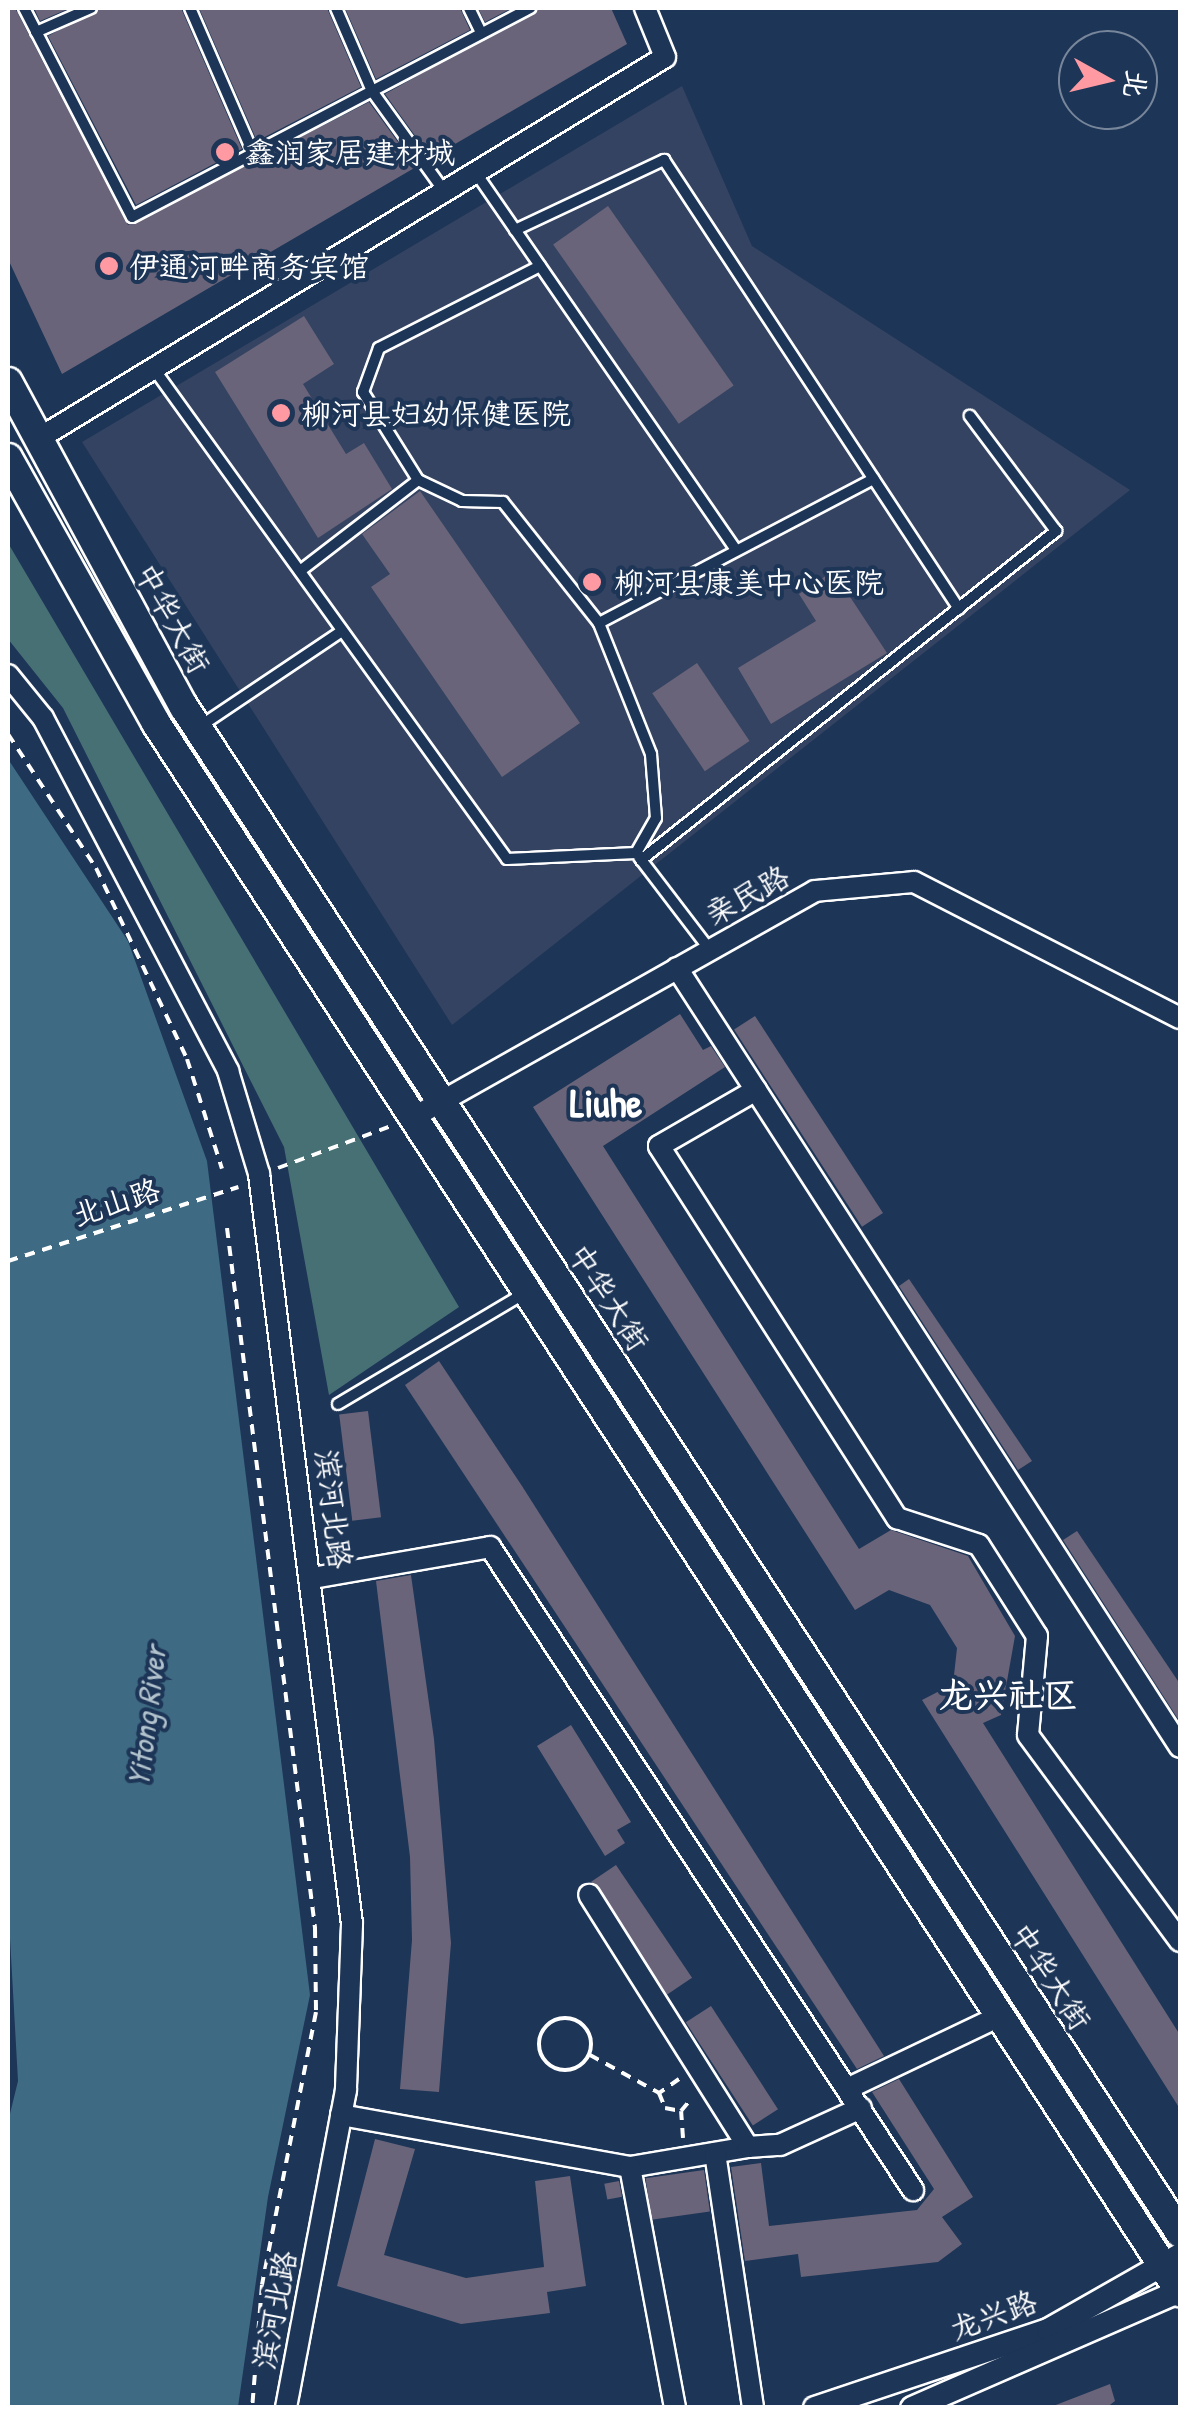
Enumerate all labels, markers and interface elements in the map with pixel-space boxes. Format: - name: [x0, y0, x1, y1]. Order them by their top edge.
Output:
- north arrow: [1058, 30, 1158, 130]
- text: 北: [1115, 67, 1156, 100]
- place label: 鑫润家居建材城: [245, 134, 455, 170]
- marker: 鑫润家居建材城: [214, 141, 236, 163]
- place label: 伊通河畔商务宾馆: [129, 248, 369, 284]
- marker: 伊通河畔商务宾馆: [98, 255, 120, 277]
- place label: 柳河县妇幼保健医院: [301, 395, 571, 431]
- marker: 柳河县妇幼保健医院: [270, 402, 292, 424]
- street label: 中华大街: [128, 557, 218, 679]
- place label: 柳河县康美中心医院: [614, 564, 884, 600]
- marker: 柳河县康美中心医院: [579, 569, 605, 595]
- street label: 亲民路: [699, 857, 795, 933]
- district label: Liuhe: [570, 1078, 642, 1126]
- street label: 北山路: [68, 1171, 164, 1233]
- street label: 中华大街: [561, 1237, 657, 1357]
- street label: 滨河北路: [309, 1447, 359, 1571]
- water label: Yitong River: [119, 1644, 175, 1788]
- district label: 龙兴社区: [938, 1674, 1078, 1716]
- street label: 中华大街: [1003, 1916, 1099, 2036]
- street label: 滨河北路: [245, 2248, 303, 2372]
- street label: 龙兴路: [945, 2283, 1041, 2347]

